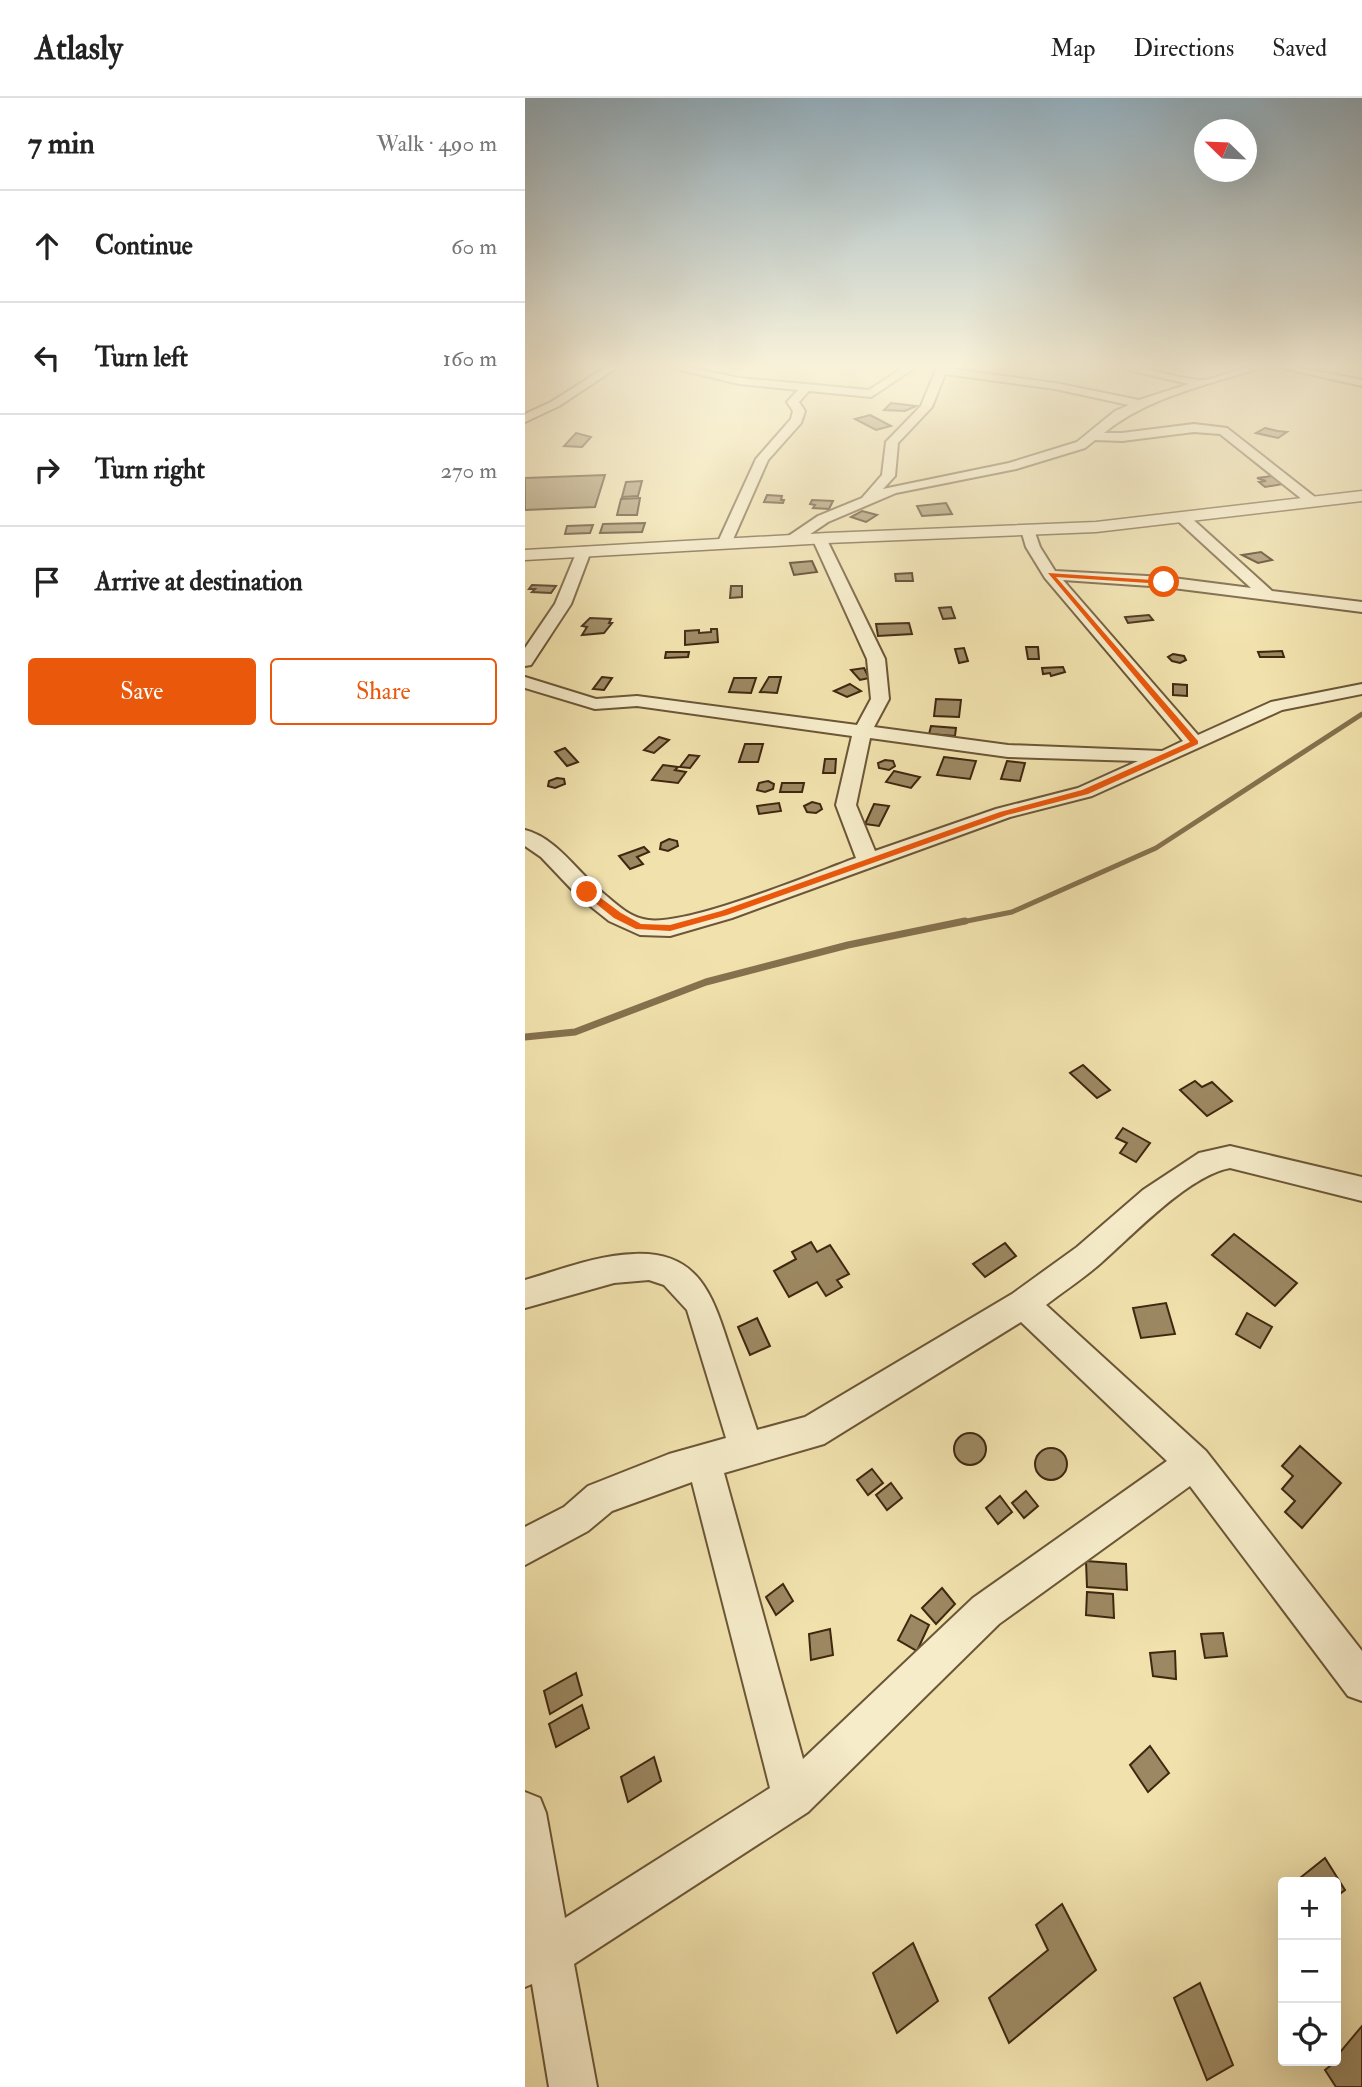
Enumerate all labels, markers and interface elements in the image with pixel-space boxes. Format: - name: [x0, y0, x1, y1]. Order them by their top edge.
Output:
- text: Atlasly: [35, 28, 123, 69]
- text: Map: [1050, 33, 1095, 64]
- text: Directions: [1133, 33, 1234, 64]
- text: Saved: [1272, 33, 1327, 64]
- north arrow: [1194, 119, 1257, 182]
- text: 7 min: [28, 125, 95, 162]
- text: Walk · 490 m: [376, 129, 497, 158]
- icon: ahead: [28, 227, 66, 265]
- text: Continue: [95, 230, 193, 262]
- text: 60 m: [451, 232, 497, 261]
- icon: left: [28, 339, 66, 377]
- text: Turn left: [95, 342, 188, 374]
- text: 160 m: [443, 344, 497, 373]
- icon: right: [28, 451, 66, 489]
- text: Turn right: [95, 454, 205, 486]
- text: 270 m: [440, 456, 497, 485]
- icon: arrive: [28, 563, 66, 601]
- text: Arrive at destination: [95, 566, 303, 598]
- route start: [1148, 566, 1179, 597]
- button: Save: [28, 658, 256, 725]
- button: Share: [270, 658, 497, 725]
- route end: [571, 876, 602, 907]
- map controls: [1278, 1877, 1341, 2066]
- button: +: [1278, 1877, 1341, 1940]
- button: −: [1278, 1940, 1341, 2003]
- button: locate: [1278, 2003, 1341, 2066]

